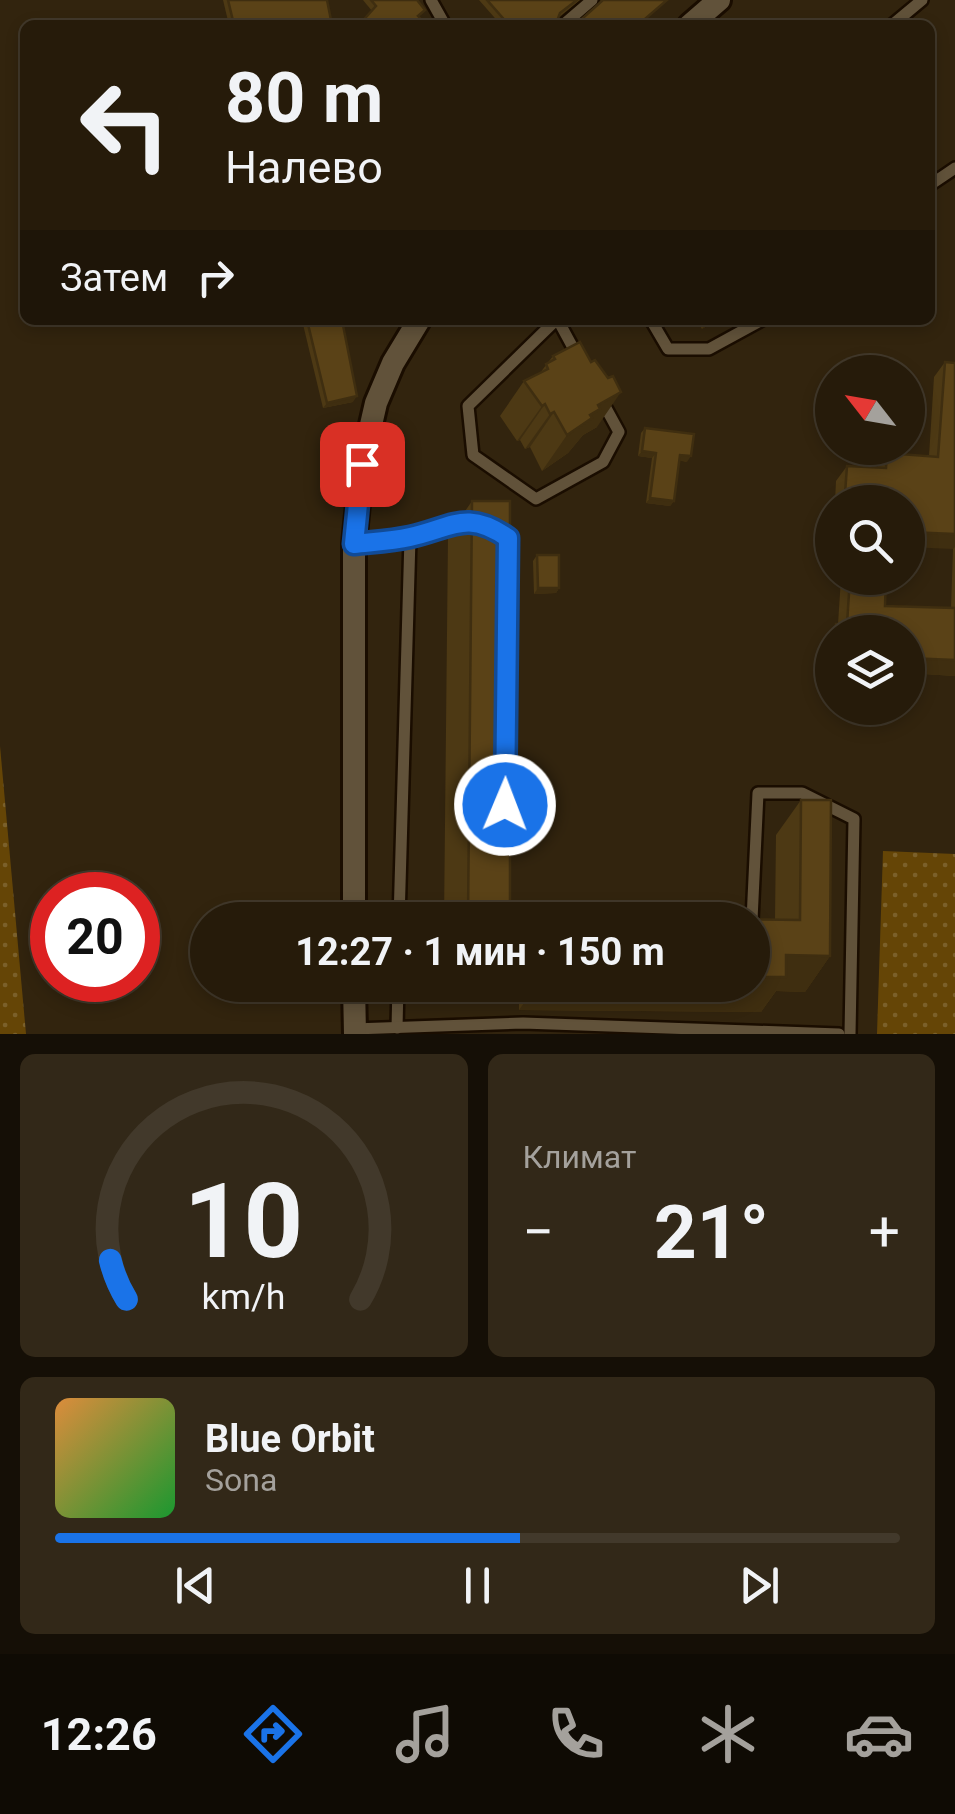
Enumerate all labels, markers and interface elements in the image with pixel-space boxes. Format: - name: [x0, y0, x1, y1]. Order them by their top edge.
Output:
- text: 80 m: [225, 57, 383, 139]
- icon: left: [60, 60, 190, 190]
- text: Налево: [225, 141, 383, 194]
- icon: right: [188, 250, 243, 305]
- text: Затем: [60, 256, 168, 300]
- north arrow: [815, 355, 925, 465]
- map controls: [815, 355, 925, 725]
- pin: [320, 422, 405, 507]
- icon: arrive: [335, 437, 390, 492]
- button: search: [815, 485, 925, 595]
- button: layers: [815, 615, 925, 725]
- position arrow: [453, 753, 557, 857]
- speed limit sign: 20: [30, 872, 160, 1002]
- text: 12:27 · 1 мин · 150 m: [295, 930, 665, 974]
- text: Климат: [523, 1138, 636, 1176]
- text: 10: [184, 1161, 303, 1282]
- text: 21°: [654, 1188, 769, 1276]
- text: −: [523, 1200, 554, 1264]
- text: +: [869, 1200, 900, 1264]
- text: km/h: [202, 1276, 286, 1318]
- text: Blue Orbit: [205, 1417, 375, 1461]
- text: Sona: [205, 1461, 277, 1499]
- icon: previous: [168, 1558, 223, 1613]
- icon: pause: [450, 1558, 505, 1613]
- icon: next: [732, 1558, 787, 1613]
- icon: directions: [238, 1699, 308, 1769]
- icon: music: [390, 1699, 460, 1769]
- icon: phone: [541, 1699, 611, 1769]
- icon: climate: [693, 1699, 763, 1769]
- icon: car: [844, 1699, 914, 1769]
- text: 12:26: [41, 1708, 157, 1761]

